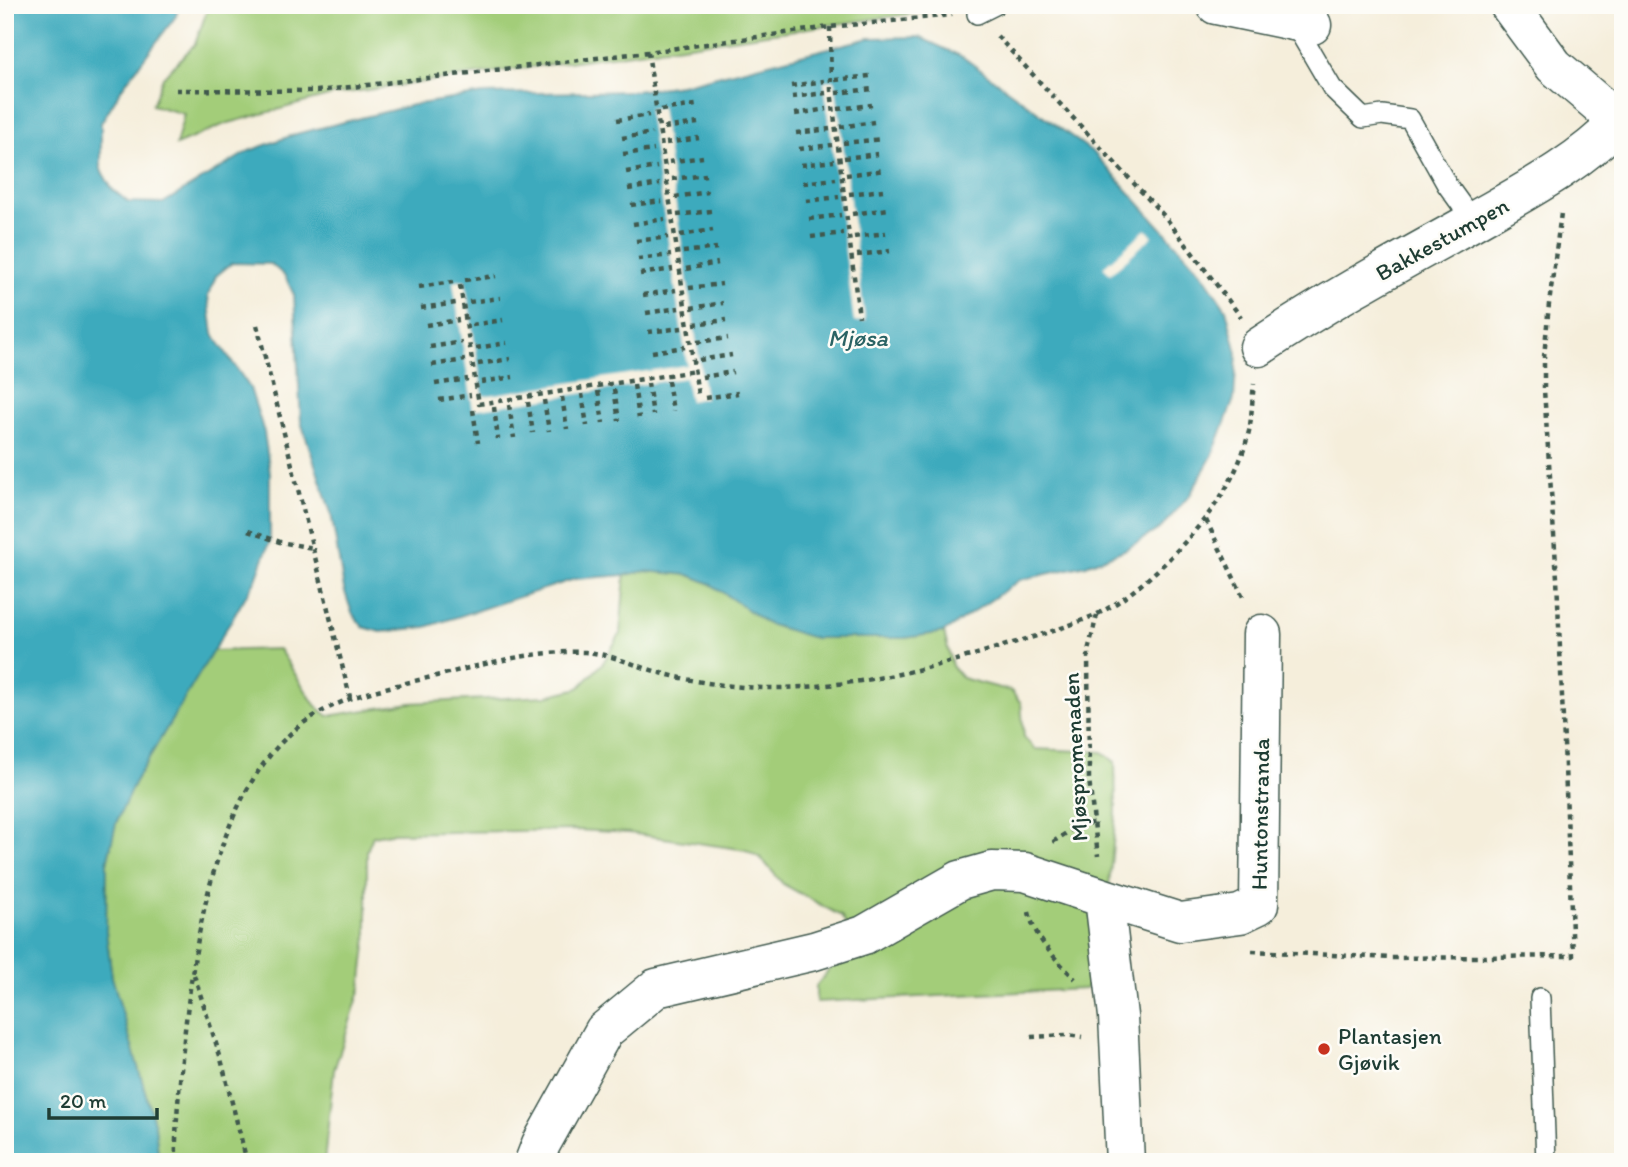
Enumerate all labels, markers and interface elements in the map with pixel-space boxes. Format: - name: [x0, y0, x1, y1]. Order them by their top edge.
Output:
- street label: Bakkestumpen: [1371, 191, 1513, 287]
- water label: Mjøsa: [828, 323, 889, 352]
- street label: Mjøspromenaden: [1057, 672, 1093, 842]
- street label: Huntonstranda: [1245, 738, 1275, 890]
- place label: Plantasjen Gjøvik: [1338, 1022, 1442, 1076]
- marker: Plantasjen Gjøvik: [1316, 1041, 1332, 1057]
- scale bar: [49, 1076, 158, 1120]
- text: 20 m: [60, 1088, 107, 1113]

